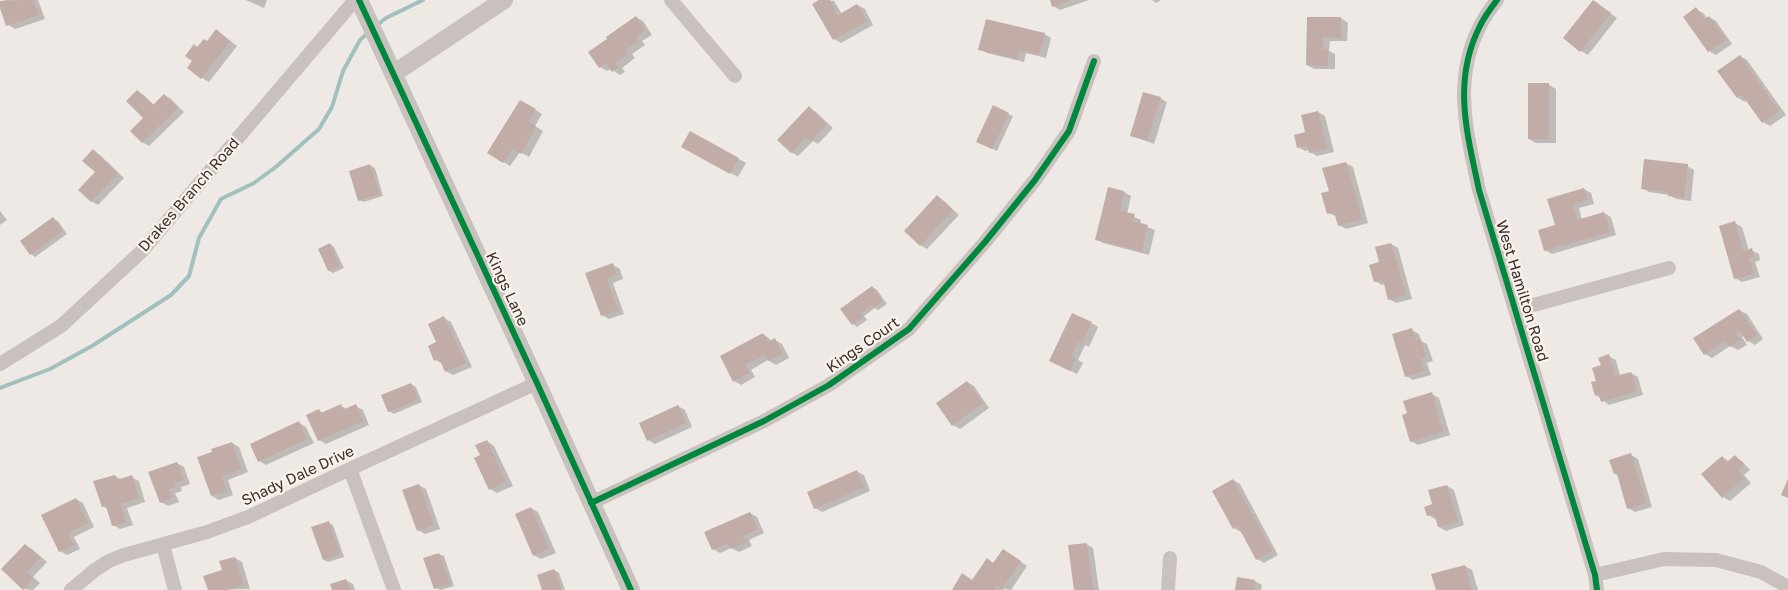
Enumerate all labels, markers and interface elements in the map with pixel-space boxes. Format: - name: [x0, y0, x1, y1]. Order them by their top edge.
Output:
- street label: Drakes Branch Road: [135, 135, 243, 255]
- street label: West Hamilton Road: [1492, 218, 1552, 364]
- street label: Kings Lane: [482, 249, 532, 329]
- street label: Kings Court: [823, 313, 903, 377]
- street label: Shady Dale Drive: [239, 442, 357, 510]

